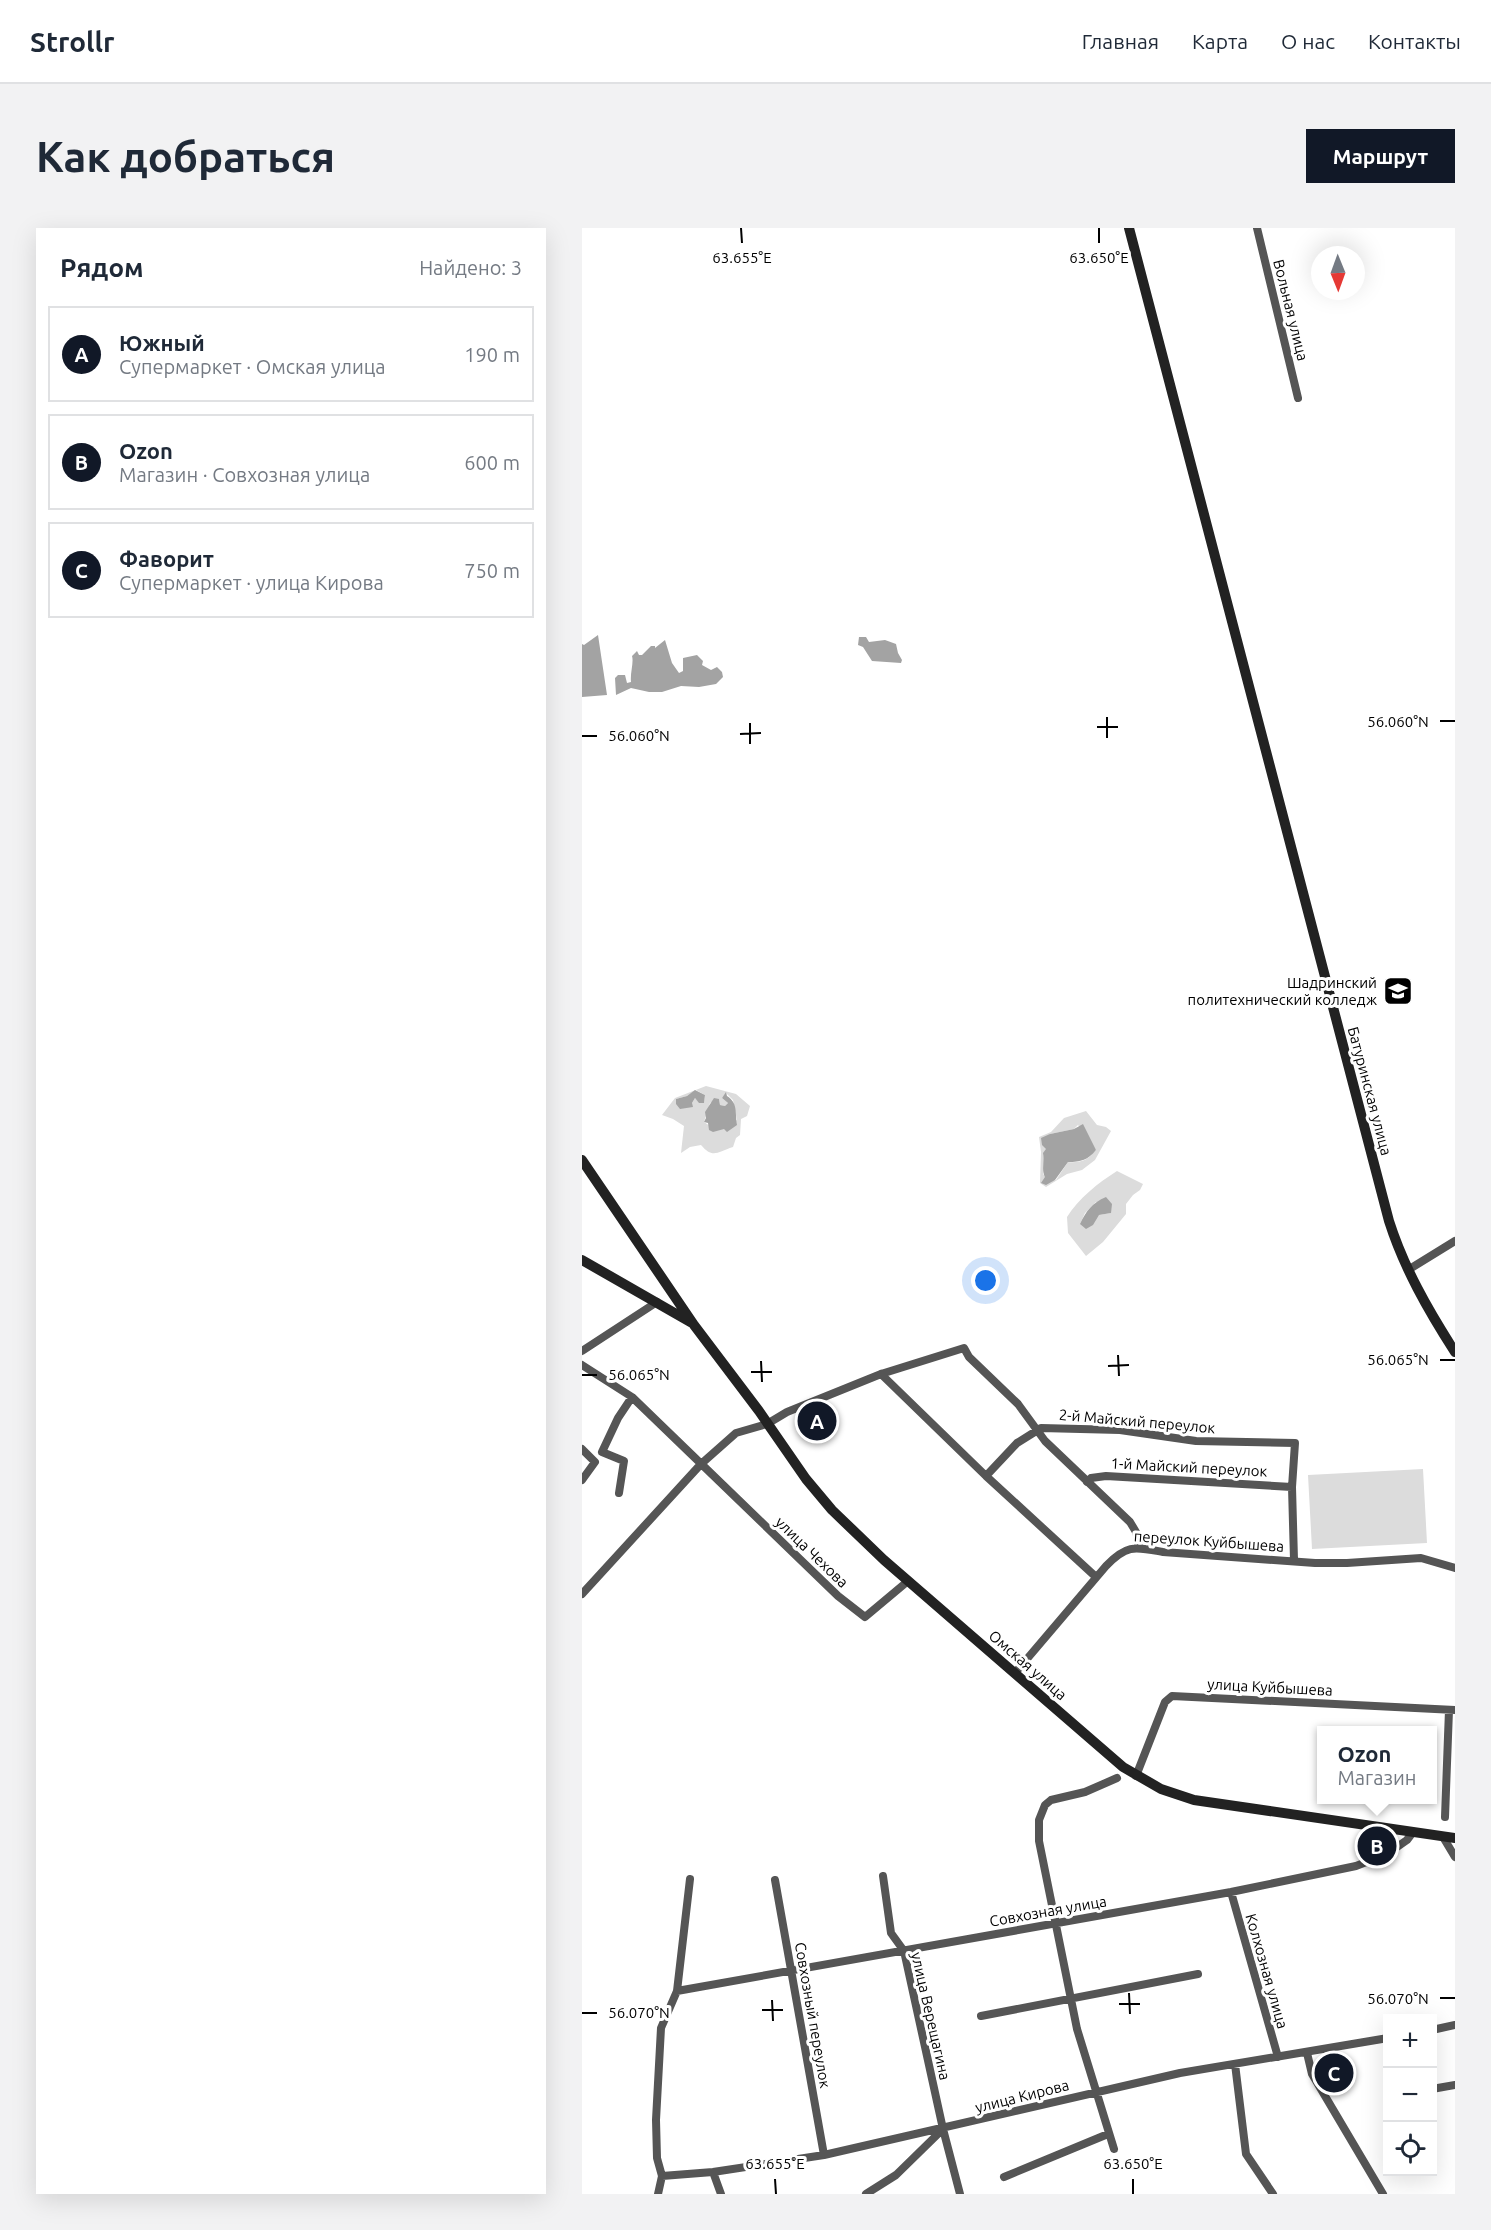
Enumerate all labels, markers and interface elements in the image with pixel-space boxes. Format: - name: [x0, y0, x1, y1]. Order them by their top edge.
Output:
- text: Strollr: [30, 26, 115, 57]
- text: Главная: [1082, 29, 1159, 53]
- text: Карта: [1192, 29, 1248, 53]
- text: О нас: [1281, 29, 1335, 53]
- text: Контакты: [1368, 29, 1461, 53]
- button: Маршрут: [1306, 129, 1455, 183]
- text: Как добраться: [36, 133, 335, 180]
- north arrow: [1311, 246, 1365, 300]
- text: 63.655°E: [712, 249, 772, 266]
- text: 63.650°E: [1069, 249, 1129, 266]
- text: Рядом: [60, 253, 144, 282]
- text: Найдено: 3: [419, 256, 522, 279]
- street label: Вольная улица: [1270, 258, 1312, 362]
- text: Южный: [119, 330, 205, 355]
- text: A: [74, 343, 89, 366]
- text: 190 m: [464, 343, 520, 366]
- text: Супермаркет · Омская улица: [119, 355, 386, 378]
- text: Ozon: [119, 438, 173, 463]
- text: B: [75, 451, 88, 474]
- text: 600 m: [464, 451, 520, 474]
- text: Магазин · Совхозная улица: [119, 463, 370, 486]
- text: Фаворит: [119, 546, 214, 571]
- text: C: [75, 559, 88, 582]
- text: 750 m: [464, 559, 520, 582]
- text: Супермаркет · улица Кирова: [119, 571, 384, 594]
- text: 56.060°N: [1367, 713, 1429, 730]
- text: 56.060°N: [608, 727, 670, 744]
- place label: Шадринский политехнический колледж: [1188, 974, 1377, 1008]
- school or university icon: Шадринский политехнический колледж: [1382, 975, 1414, 1007]
- street label: Батуринская улица: [1345, 1025, 1395, 1157]
- your location: [971, 1266, 1000, 1295]
- text: 56.065°N: [1367, 1351, 1429, 1368]
- text: 56.065°N: [608, 1366, 670, 1383]
- pin: A: [798, 1398, 836, 1444]
- street label: 2-й Майский переулок: [1058, 1406, 1216, 1436]
- street label: 1-й Майский переулок: [1110, 1454, 1268, 1480]
- street label: улица Чехова: [772, 1513, 852, 1591]
- street label: переулок Куйбышева: [1133, 1527, 1285, 1555]
- street label: Омская улица: [986, 1627, 1070, 1703]
- street label: улица Куйбышева: [1207, 1675, 1333, 1699]
- popup: [1317, 1726, 1437, 1804]
- text: Ozon: [1337, 1741, 1391, 1766]
- text: Магазин: [1337, 1766, 1417, 1789]
- pin: B: [1358, 1824, 1396, 1868]
- street label: Совхозная улица: [988, 1892, 1108, 1930]
- street label: Колхозная улица: [1242, 1912, 1292, 2030]
- street label: Совхозный переулок: [792, 1941, 834, 2090]
- street label: улица Верещагина: [908, 1950, 954, 2082]
- text: 56.070°N: [1367, 1990, 1429, 2007]
- text: 56.070°N: [608, 2004, 670, 2021]
- map controls: [1383, 2014, 1437, 2176]
- button: +: [1383, 2014, 1437, 2068]
- pin: C: [1314, 2050, 1353, 2096]
- button: −: [1383, 2068, 1437, 2122]
- street label: улица Кирова: [973, 2076, 1071, 2116]
- button: locate: [1383, 2122, 1437, 2176]
- text: 63.655°E: [745, 2155, 805, 2172]
- text: 63.650°E: [1103, 2155, 1163, 2172]

